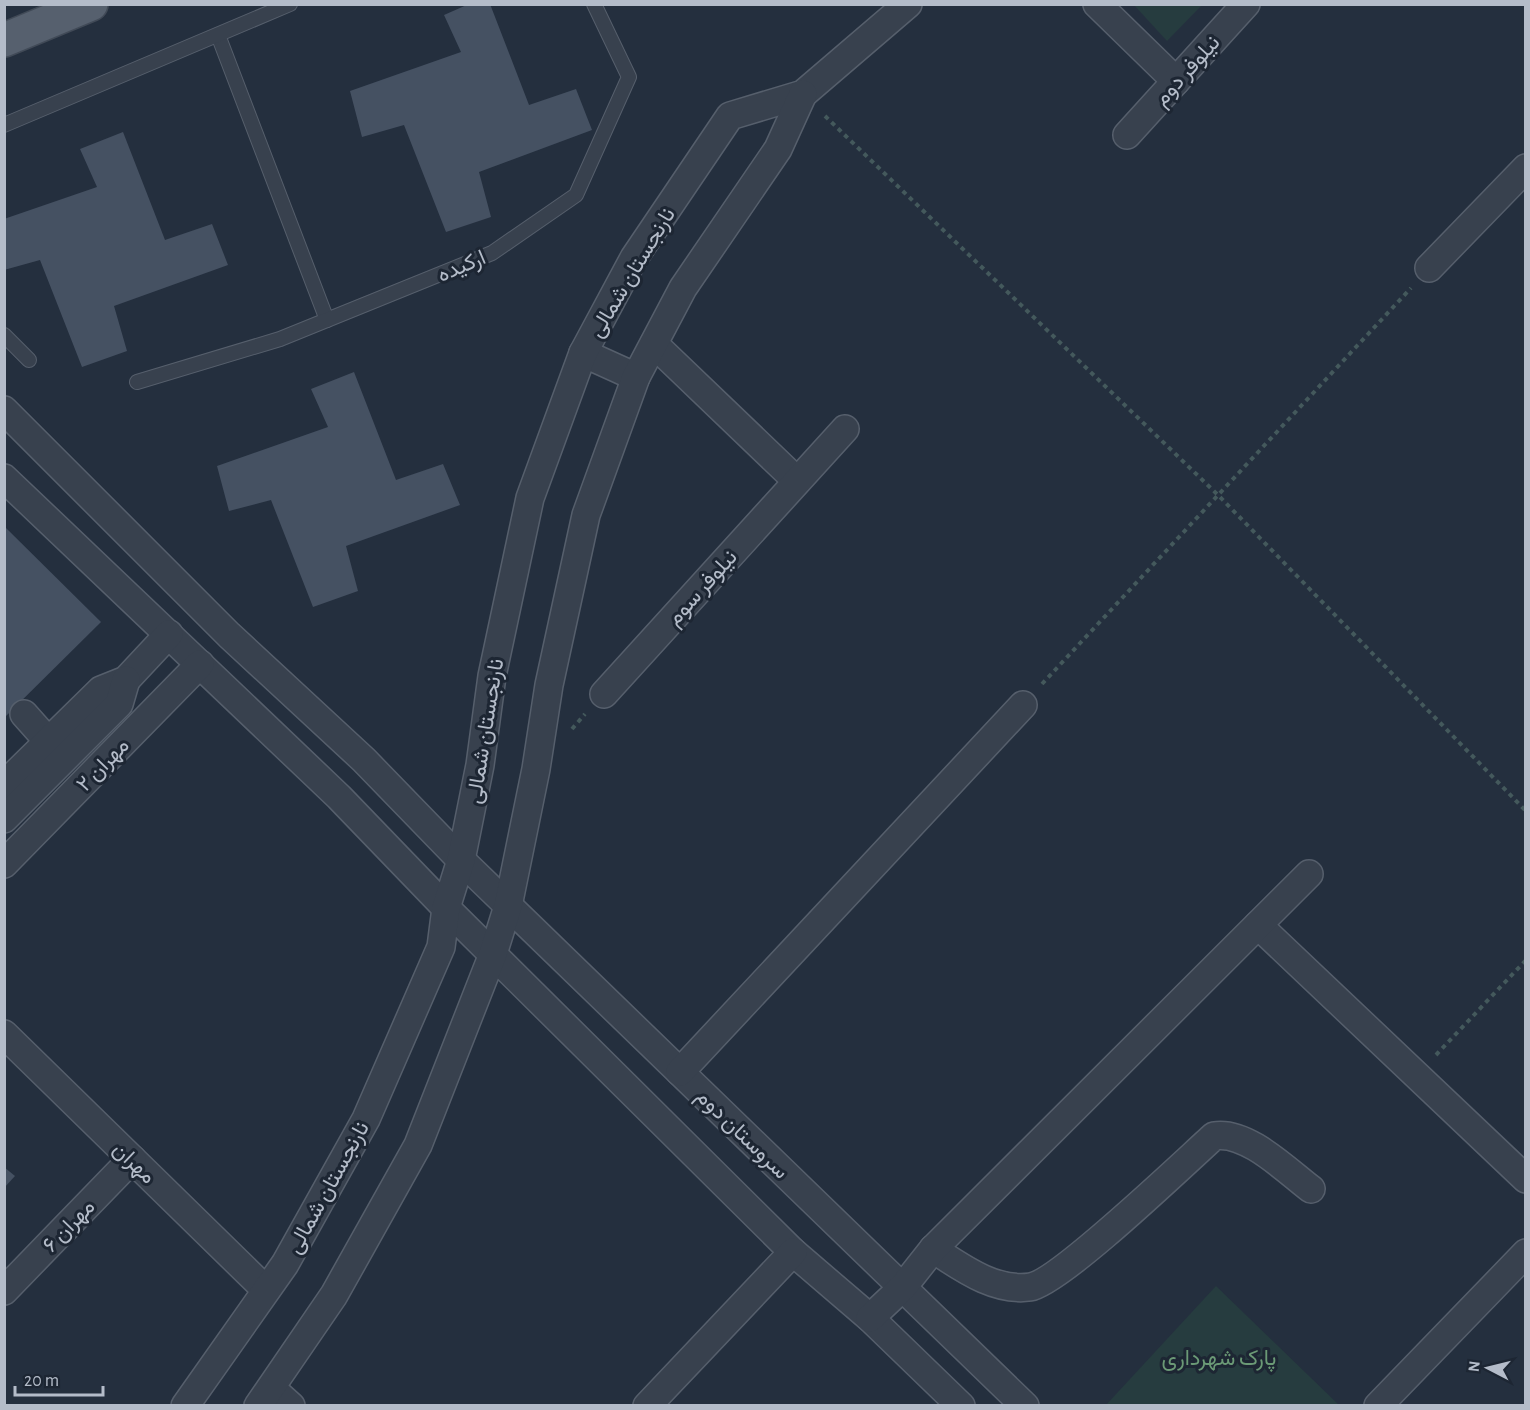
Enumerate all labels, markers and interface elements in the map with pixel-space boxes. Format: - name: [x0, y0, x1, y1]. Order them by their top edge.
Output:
- street label: نیلوفر دوم: [1150, 31, 1226, 112]
- street label: نارنجستان شمالی: [585, 204, 681, 342]
- street label: ارکیده: [434, 246, 490, 288]
- street label: نیلوفر سوم: [662, 546, 743, 632]
- street label: نارنجستان شمالی: [463, 657, 509, 806]
- street label: مهران ۲: [72, 734, 135, 797]
- street label: سروستان دوم: [690, 1085, 793, 1185]
- street label: نارنجستان شمالی: [283, 1118, 375, 1258]
- street label: مهران: [107, 1138, 160, 1189]
- street label: مهران ۶: [39, 1195, 100, 1258]
- north arrow: [1458, 1338, 1518, 1398]
- park label: پارک شهرداری: [1162, 1347, 1276, 1372]
- scale bar: [15, 1359, 104, 1397]
- text: N: [1465, 1360, 1483, 1373]
- text: 20 m: [24, 1372, 59, 1390]

